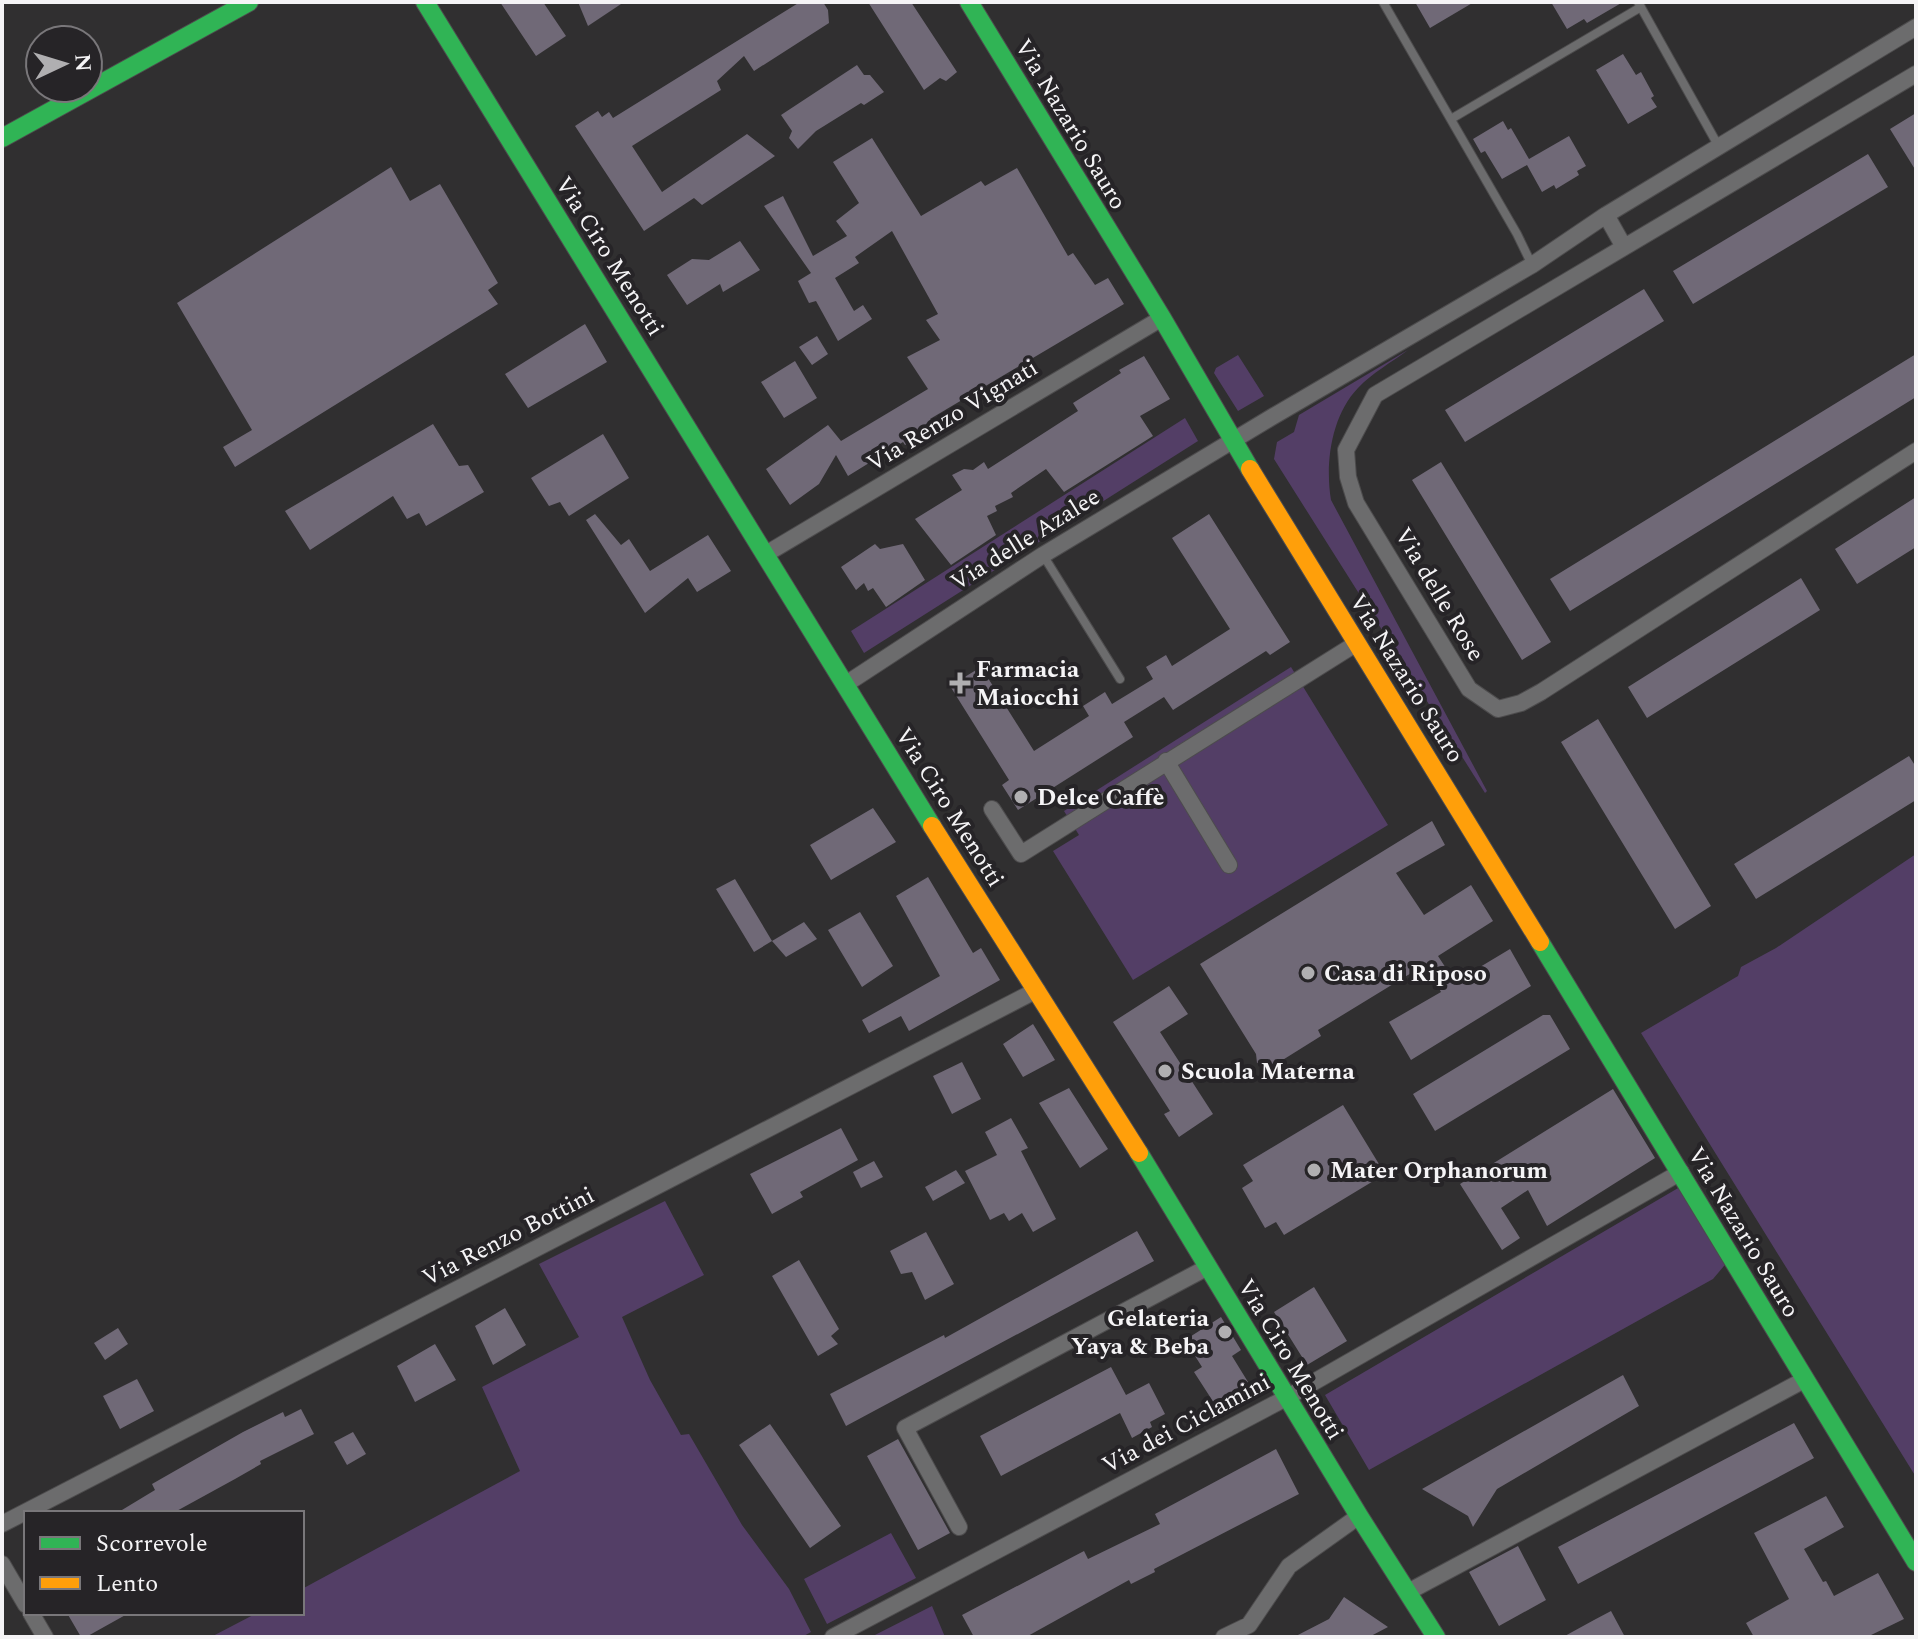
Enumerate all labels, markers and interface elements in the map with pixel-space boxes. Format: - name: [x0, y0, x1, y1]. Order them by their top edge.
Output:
- north arrow: [24, 24, 104, 104]
- street label: Via Nazario Sauro: [1005, 32, 1135, 217]
- text: N: [65, 53, 100, 73]
- street label: Via Ciro Menotti: [546, 170, 673, 343]
- street label: Via Renzo Vignati: [860, 350, 1045, 481]
- street label: Via delle Azalee: [944, 479, 1107, 600]
- street label: Via delle Rose: [1385, 521, 1493, 668]
- street label: Via Nazario Sauro: [1340, 587, 1473, 770]
- place label: Farmacia Maiocchi: [976, 652, 1080, 716]
- marker: Farmacia Maiocchi: [951, 674, 969, 692]
- street label: Via Ciro Menotti: [886, 721, 1013, 894]
- place label: Delce Caffè: [1037, 780, 1164, 816]
- marker: Delce Caffè: [1012, 788, 1030, 806]
- place label: Casa di Riposo: [1324, 956, 1487, 992]
- marker: Casa di Riposo: [1299, 964, 1317, 982]
- place label: Scuola Materna: [1181, 1054, 1355, 1090]
- marker: Scuola Materna: [1156, 1062, 1174, 1080]
- street label: Via Nazario Sauro: [1678, 1140, 1808, 1325]
- place label: Mater Orphanorum: [1330, 1153, 1548, 1189]
- marker: Mater Orphanorum: [1305, 1161, 1323, 1179]
- street label: Via Renzo Bottini: [416, 1178, 601, 1296]
- street label: Via Ciro Menotti: [1228, 1272, 1353, 1447]
- place label: Gelateria Yaya & Beba: [1071, 1301, 1210, 1365]
- marker: Gelateria Yaya & Beba: [1216, 1323, 1234, 1341]
- street label: Via dei Ciclamini: [1096, 1364, 1277, 1483]
- legend: [24, 1511, 304, 1615]
- text: Scorrevole: [96, 1526, 208, 1562]
- text: Lento: [96, 1566, 158, 1602]

